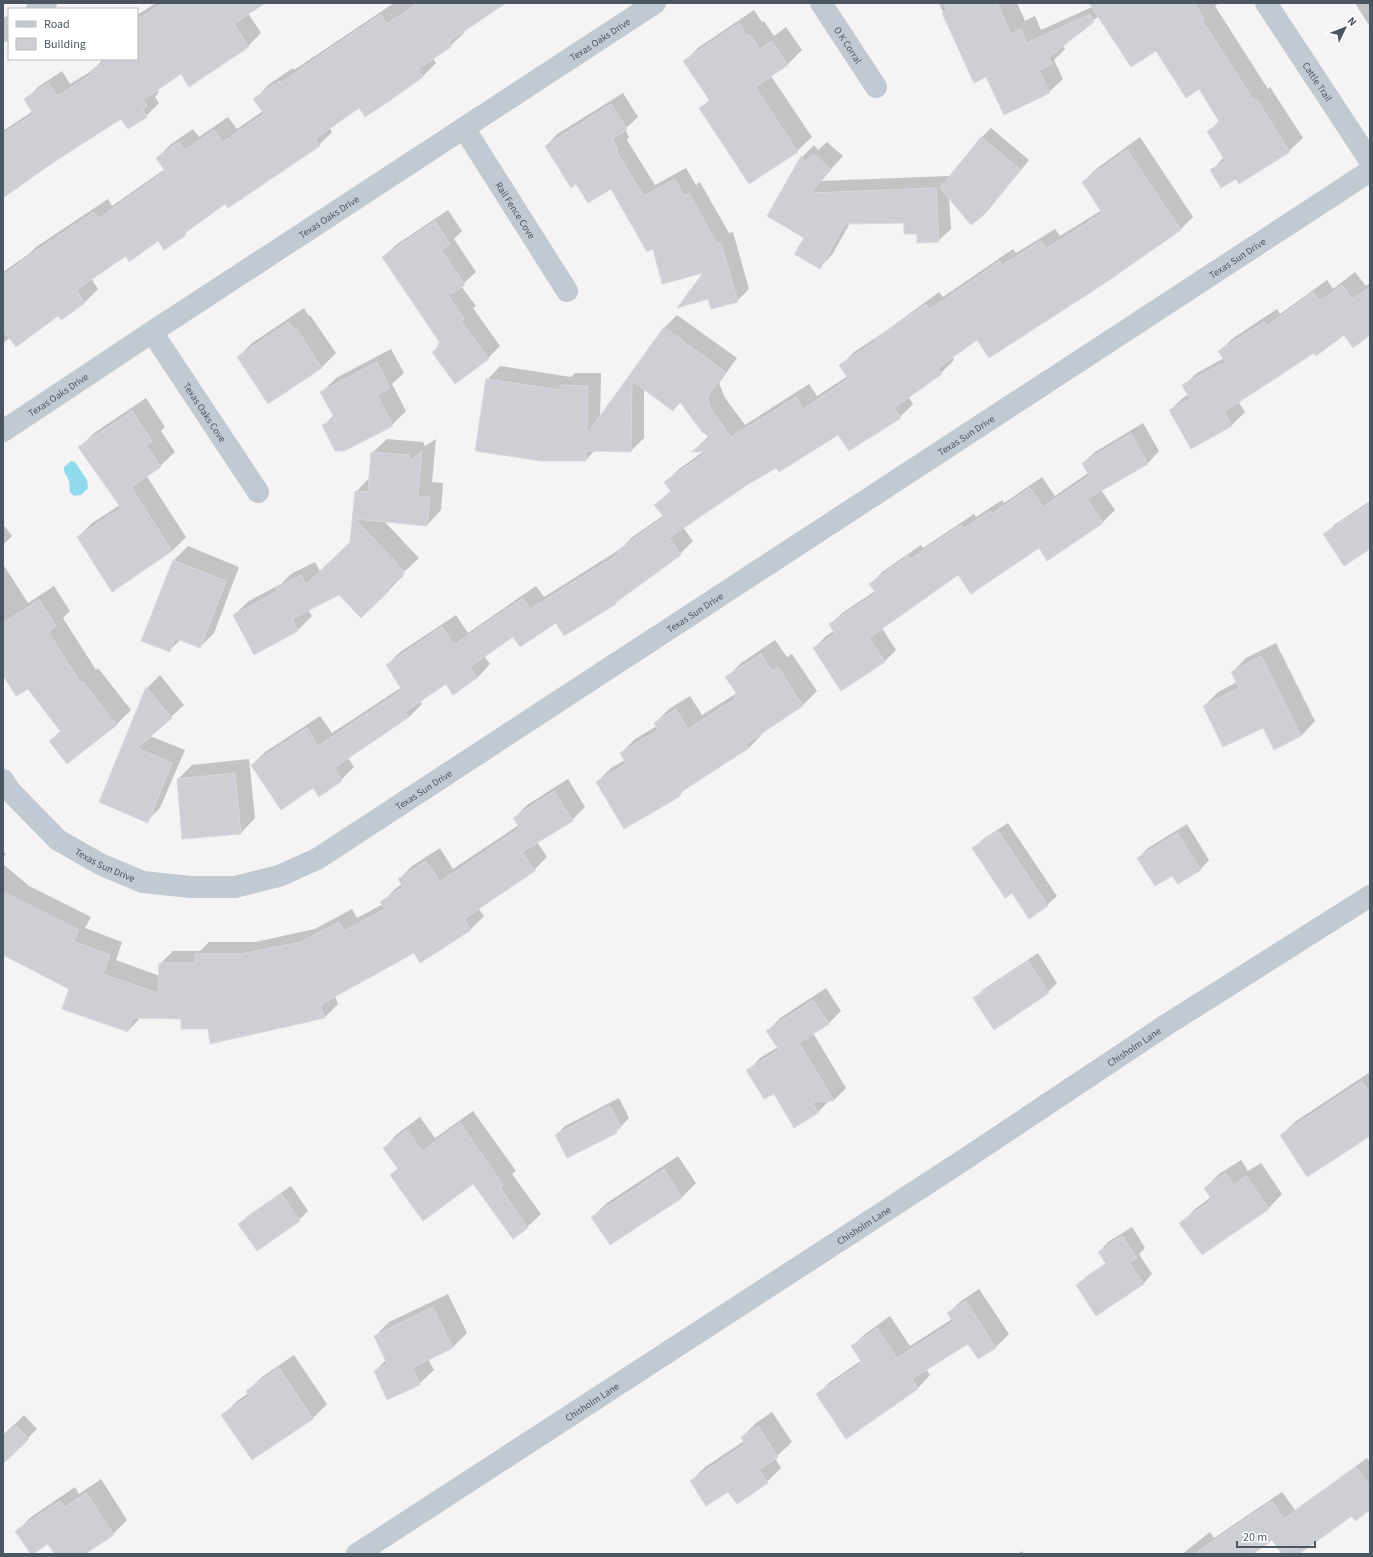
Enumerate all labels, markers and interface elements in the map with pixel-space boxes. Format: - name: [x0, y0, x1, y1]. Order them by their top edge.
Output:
- legend: [8, 8, 138, 60]
- north arrow: [1325, 8, 1365, 48]
- text: N: [1344, 14, 1360, 29]
- street label: Texas Oaks Drive: [567, 15, 633, 65]
- text: Road: [44, 16, 70, 33]
- street label: O K Corral: [830, 24, 865, 67]
- text: Building: [44, 36, 86, 53]
- street label: Cattle Trail: [1299, 59, 1335, 105]
- street label: Rail Fence Cove: [492, 179, 538, 242]
- street label: Texas Oaks Drive: [296, 192, 362, 242]
- street label: Texas Sun Drive: [1207, 235, 1269, 282]
- street label: Texas Oaks Drive: [26, 370, 91, 420]
- street label: Texas Oaks Cove: [179, 380, 229, 445]
- street label: Texas Sun Drive: [935, 412, 998, 460]
- street label: Texas Sun Drive: [664, 589, 726, 637]
- street label: Texas Sun Drive: [393, 767, 455, 814]
- street label: Texas Sun Drive: [72, 845, 137, 886]
- street label: Chisholm Lane: [1105, 1024, 1164, 1070]
- street label: Chisholm Lane: [834, 1203, 894, 1249]
- street label: Chisholm Lane: [563, 1380, 622, 1425]
- scale bar: [1237, 1523, 1315, 1549]
- text: 20 m: [1243, 1529, 1267, 1546]

